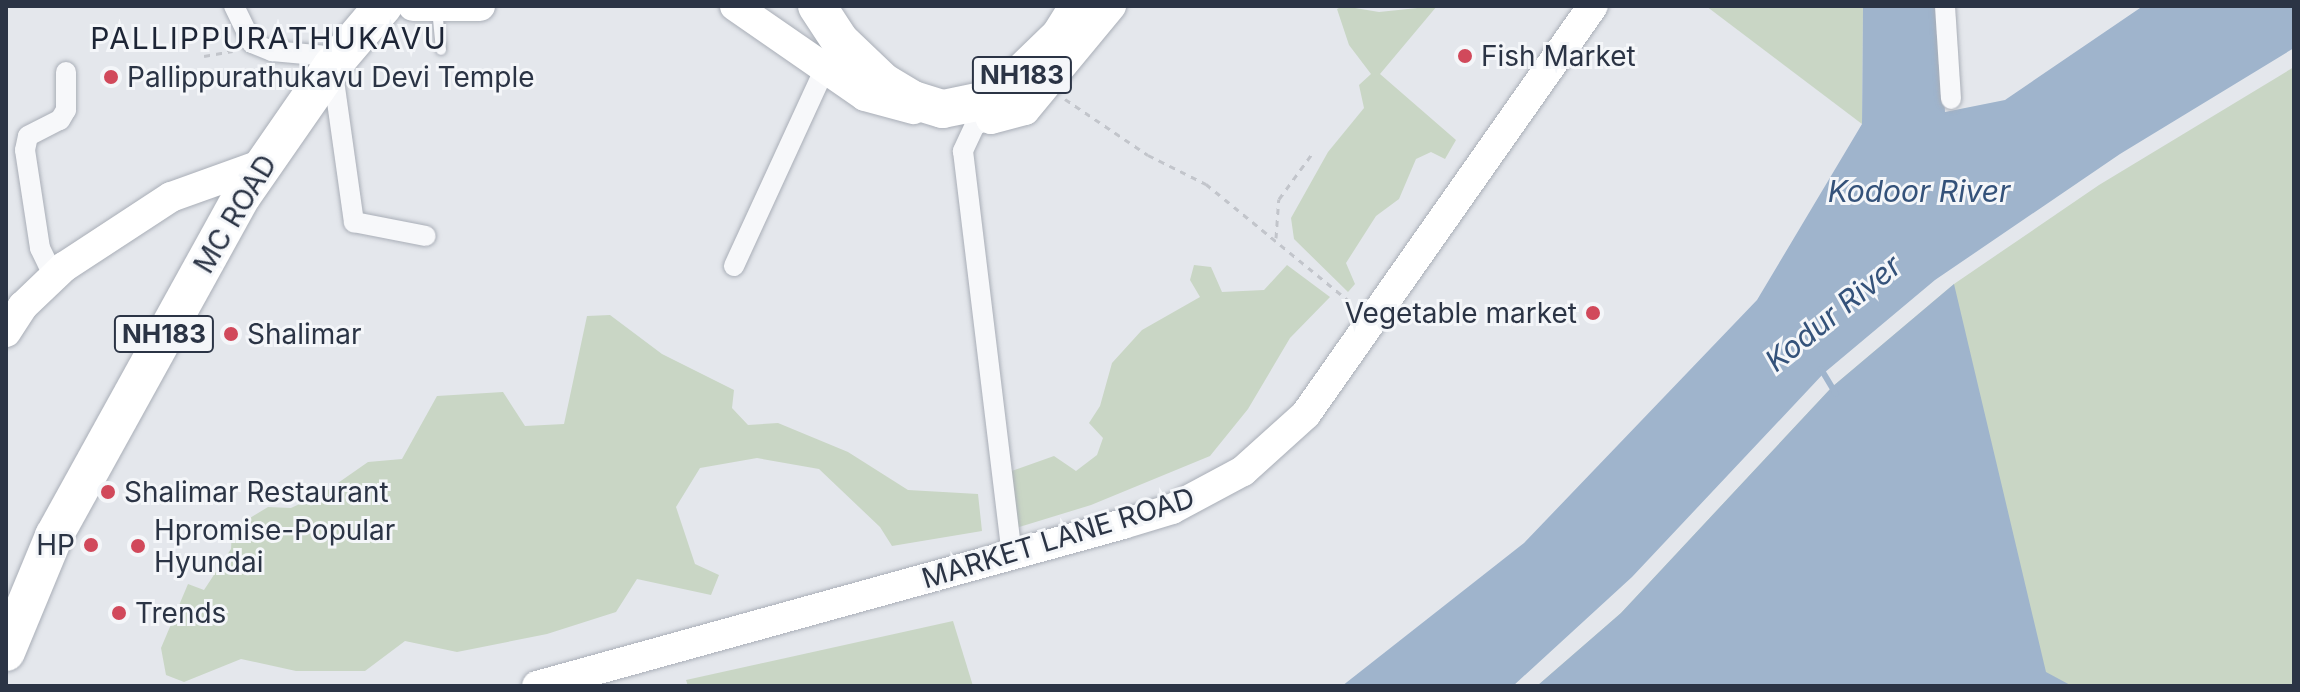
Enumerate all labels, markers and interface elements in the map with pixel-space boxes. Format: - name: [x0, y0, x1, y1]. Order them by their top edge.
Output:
- district label: PALLIPPURATHUKAVU: [90, 20, 448, 56]
- place label: Fish Market: [1481, 39, 1636, 73]
- marker: Fish Market: [1456, 47, 1474, 65]
- road number: NH183: [970, 53, 1074, 97]
- place label: Pallippurathukavu Devi Temple: [127, 60, 535, 94]
- marker: Pallippurathukavu Devi Temple: [102, 68, 120, 86]
- street label: MC ROAD: [187, 149, 283, 279]
- water label: Kodoor River: [1828, 173, 2010, 209]
- water label: Kodur River: [1758, 247, 1908, 379]
- place label: Vegetable market: [1345, 296, 1577, 330]
- marker: Vegetable market: [1584, 304, 1602, 322]
- road number: NH183: [112, 312, 216, 356]
- place label: Shalimar: [247, 317, 362, 351]
- marker: Shalimar: [222, 325, 240, 343]
- place label: Shalimar Restaurant: [124, 475, 389, 509]
- street label: MARKET LANE ROAD: [918, 481, 1198, 595]
- marker: Shalimar Restaurant: [99, 483, 117, 501]
- place label: Hpromise-Popular Hyundai: [154, 513, 395, 579]
- place label: HP: [36, 528, 75, 562]
- marker: HP: [82, 536, 100, 554]
- marker: Hpromise-Popular Hyundai: [129, 537, 147, 555]
- place label: Trends: [135, 596, 226, 630]
- marker: Trends: [110, 604, 128, 622]

